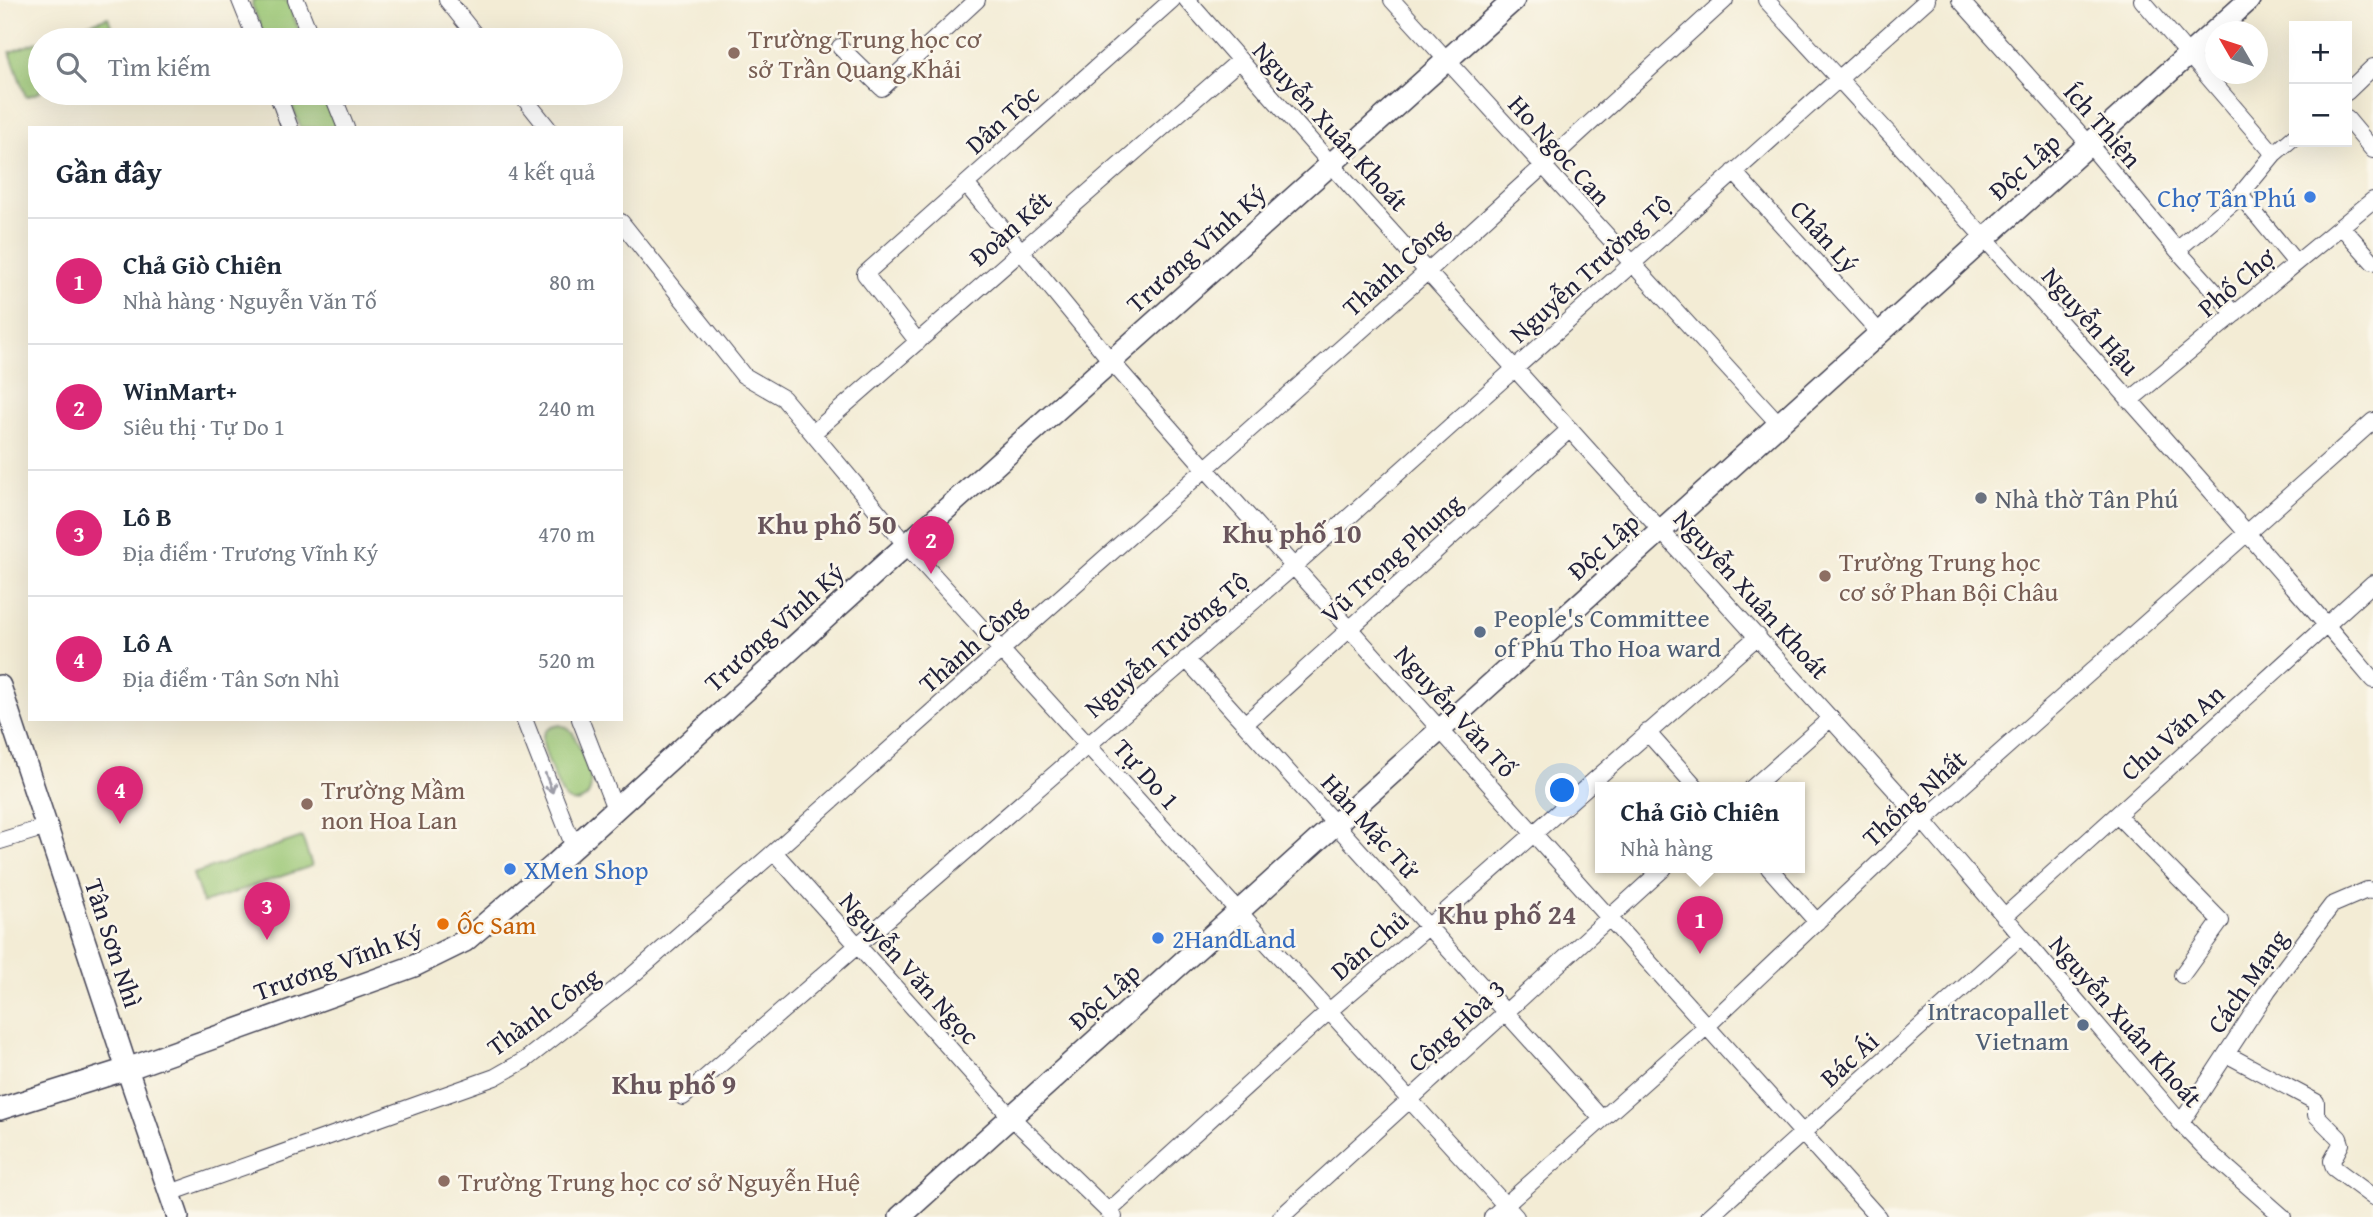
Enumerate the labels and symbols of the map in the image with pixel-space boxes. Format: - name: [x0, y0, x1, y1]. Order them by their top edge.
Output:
- place label: Trường Trung học cơ sở Trần Quang Khải: [748, 19, 982, 88]
- north arrow: [2205, 21, 2268, 84]
- street label: Nguyễn Xuân Khoát: [1244, 32, 1418, 220]
- marker: Trường Trung học cơ sở Trần Quang Khải: [726, 45, 742, 61]
- street label: Ích Thiện: [2055, 73, 2152, 177]
- street label: Dân Tộc: [956, 75, 1048, 163]
- street label: Ho Ngoc Can: [1499, 86, 1621, 215]
- street label: Độc Lập: [1979, 123, 2069, 209]
- street label: Trương Vĩnh Ký: [1117, 174, 1275, 322]
- place label: Chợ Tân Phú: [2157, 178, 2296, 217]
- street label: Đoàn Kết: [960, 181, 1060, 275]
- street label: Nguyễn Trường Tộ: [1500, 184, 1680, 352]
- marker: Chợ Tân Phú: [2302, 189, 2318, 205]
- street label: Chân Lý: [1781, 191, 1869, 281]
- street label: Thành Công: [1333, 209, 1457, 325]
- street label: Phố Chợ: [2189, 238, 2284, 326]
- street label: Nguyễn Hậu: [2033, 258, 2149, 384]
- place label: Nhà thờ Tân Phú: [1995, 479, 2178, 518]
- street label: Vũ Trọng Phụng: [1312, 484, 1471, 632]
- marker: Nhà thờ Tân Phú: [1973, 490, 1989, 506]
- street label: Nguyễn Xuân Khoát: [1665, 500, 1839, 688]
- district label: Khu phố 50: [757, 503, 897, 544]
- street label: Độc Lập: [1558, 503, 1648, 589]
- district label: Khu phố 10: [1222, 512, 1362, 553]
- pin: 2: [908, 516, 954, 574]
- place label: Trường Trung học cơ sở Phan Bội Châu: [1839, 542, 2058, 611]
- street label: Trương Vĩnh Ký: [695, 553, 853, 701]
- street label: Nguyễn Trường Tộ: [1075, 561, 1257, 727]
- marker: Trường Trung học cơ sở Phan Bội Châu: [1817, 568, 1833, 584]
- street label: Thành Công: [910, 586, 1034, 702]
- place label: People's Committee of Phu Tho Hoa ward: [1494, 598, 1721, 667]
- marker: People's Committee of Phu Tho Hoa ward: [1472, 624, 1488, 640]
- street label: Nguyễn Văn Tố: [1386, 636, 1526, 786]
- street label: Chu Văn An: [2111, 674, 2233, 789]
- street label: Tự Do 1: [1104, 730, 1190, 818]
- street label: Thống Nhất: [1853, 740, 1975, 856]
- street label: Hàn Mặc Tử: [1312, 764, 1430, 888]
- pin: 4: [97, 766, 143, 824]
- place label: Trường Mầm non Hoa Lan: [321, 770, 465, 839]
- one-way arrow: [543, 771, 556, 793]
- your location: [1545, 773, 1579, 807]
- marker: Trường Mầm non Hoa Lan: [299, 796, 315, 812]
- place label: XMen Shop: [524, 850, 649, 889]
- marker: XMen Shop: [502, 861, 518, 877]
- street label: Tân Sơn Nhì: [75, 873, 153, 1013]
- pin: 3: [244, 882, 290, 940]
- street label: Nguyễn Văn Ngọc: [831, 883, 989, 1053]
- district label: Khu phố 24: [1437, 893, 1577, 934]
- pin: 1: [1677, 896, 1723, 954]
- street label: Dân Chủ: [1322, 901, 1416, 989]
- place label: Ốc Sam: [457, 905, 536, 944]
- street label: Trương Vĩnh Ký: [248, 913, 428, 1011]
- marker: Ốc Sam: [435, 916, 451, 932]
- place label: 2HandLand: [1172, 919, 1296, 958]
- street label: Cách Mạng: [2197, 921, 2297, 1041]
- street label: Nguyễn Xuân Khoát: [2040, 926, 2212, 1116]
- marker: 2HandLand: [1150, 930, 1166, 946]
- street label: Độc Lập: [1059, 953, 1149, 1039]
- street label: Thành Công: [478, 957, 608, 1065]
- street label: Cộng Hòa 3: [1398, 969, 1514, 1081]
- place label: Intracopallet Vietnam: [1927, 991, 2069, 1060]
- marker: Intracopallet Vietnam: [2075, 1017, 2091, 1033]
- street label: Bác Ái: [1811, 1022, 1887, 1096]
- district label: Khu phố 9: [612, 1063, 736, 1104]
- place label: Trường Trung học cơ sở Nguyễn Huệ: [458, 1162, 860, 1201]
- marker: Trường Trung học cơ sở Nguyễn Huệ: [436, 1173, 452, 1189]

